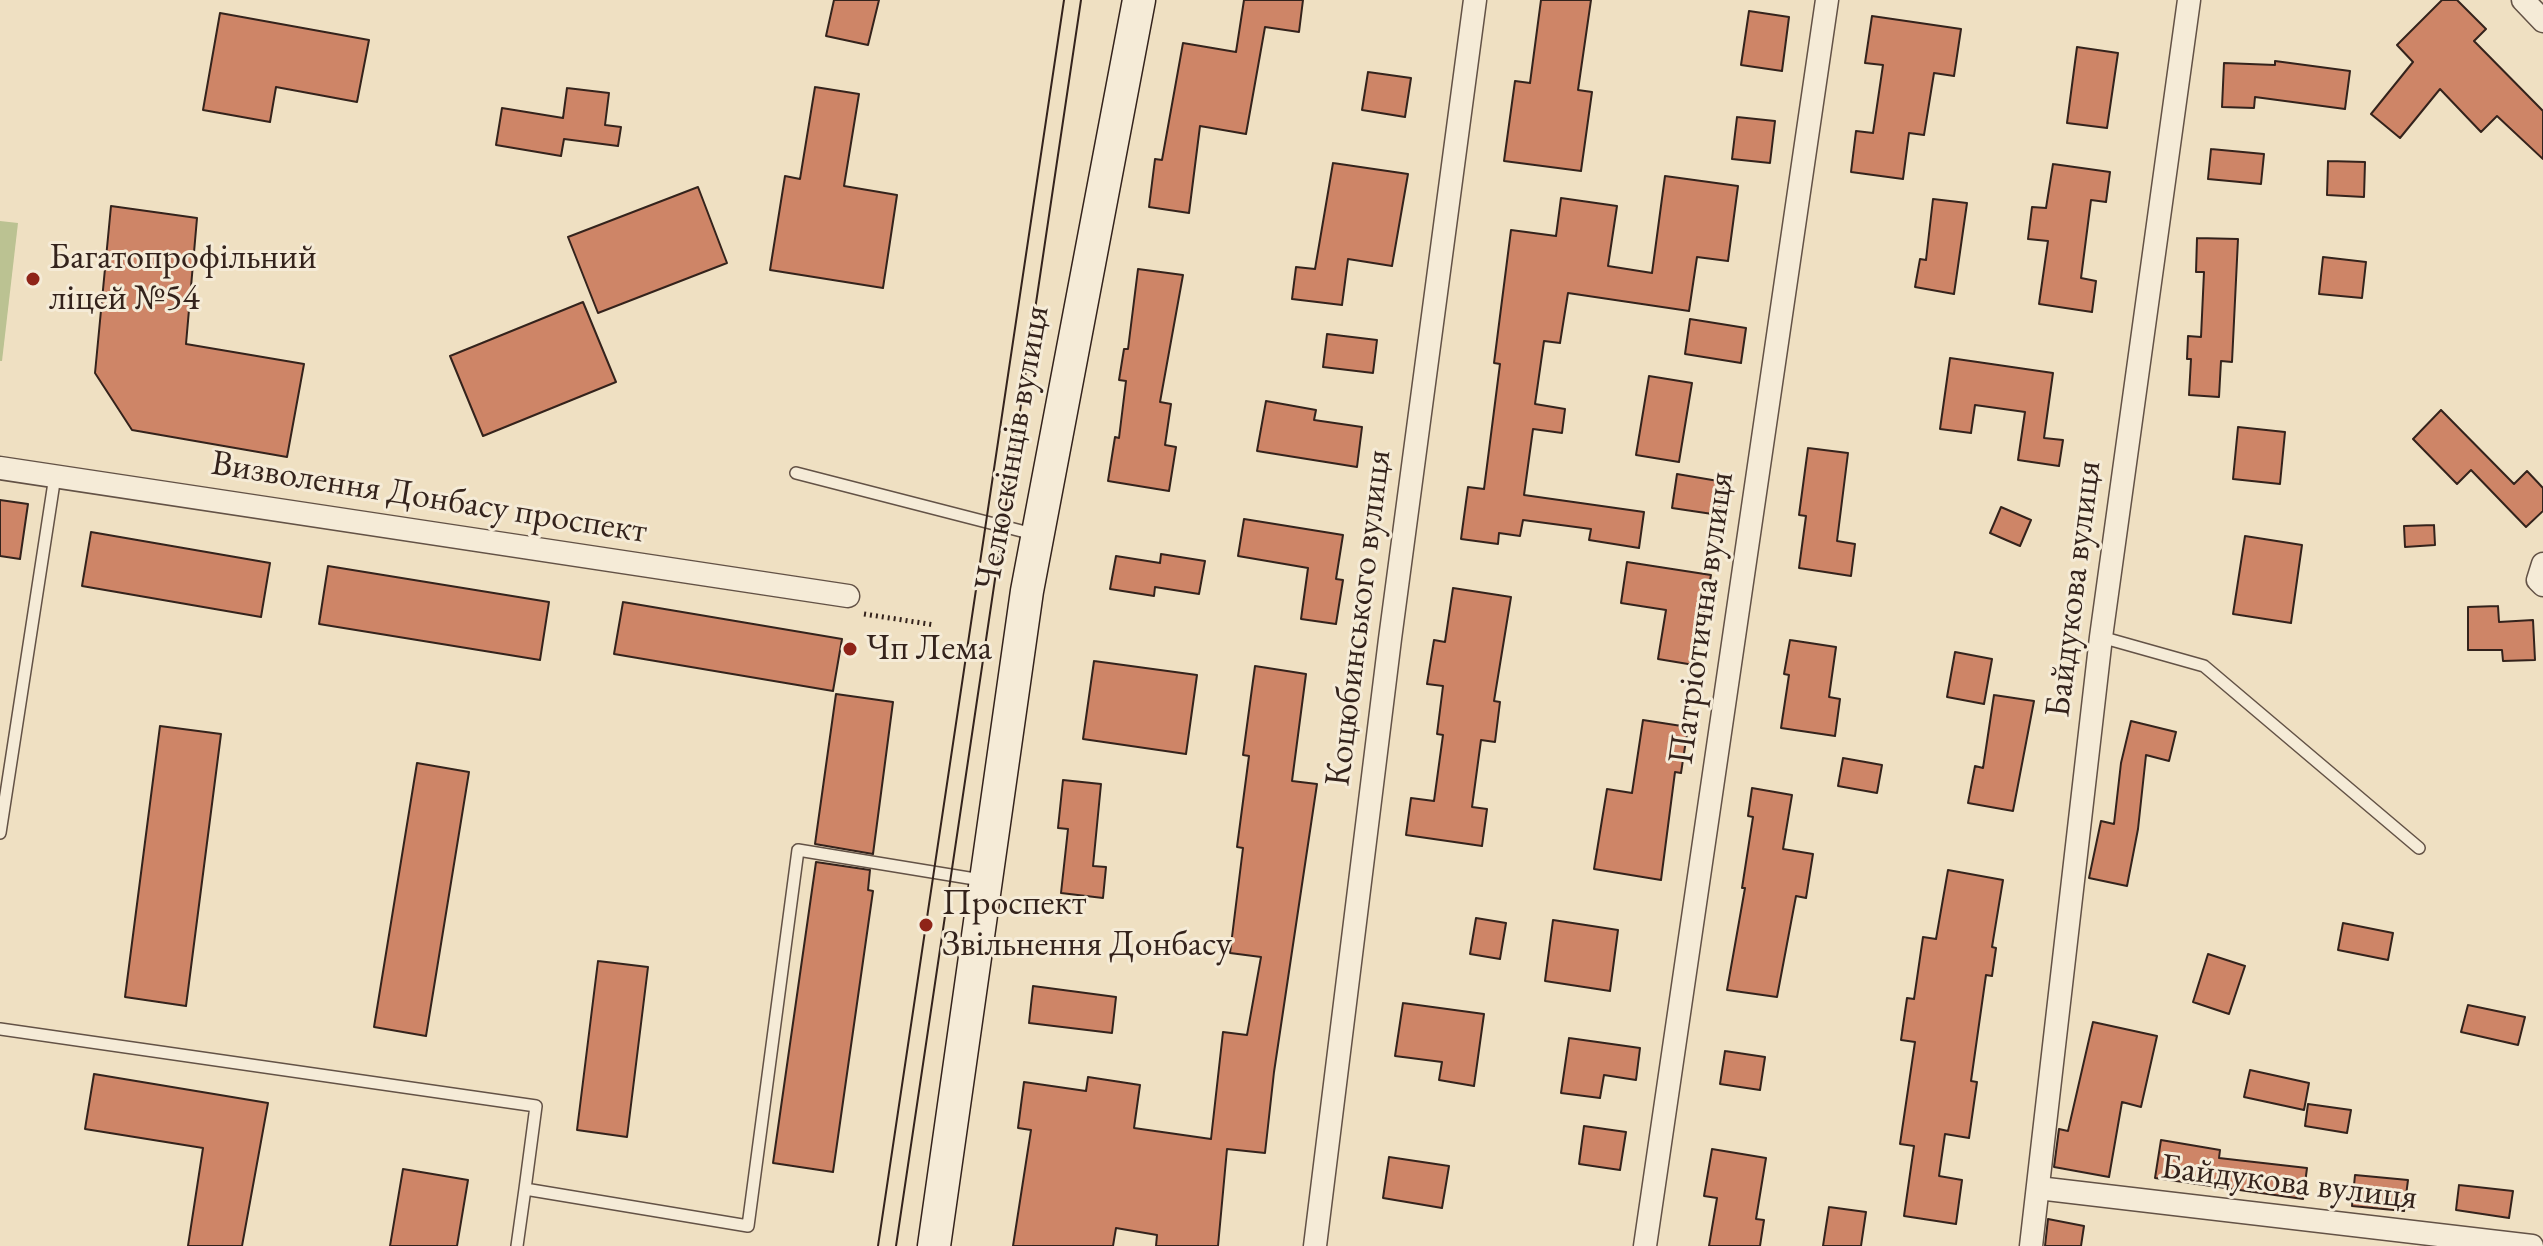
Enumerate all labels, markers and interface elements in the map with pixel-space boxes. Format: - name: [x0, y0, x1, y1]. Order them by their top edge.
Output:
- place label: Багатопрофільний ліцей №54: [49, 236, 317, 321]
- marker: Багатопрофільний ліцей №54: [24, 270, 42, 288]
- street label: Челюскінців вулиця: [967, 302, 1059, 594]
- street label: Визволення Донбасу проспект: [208, 442, 650, 554]
- street label: Коцюбинського вулиця: [1317, 447, 1401, 789]
- street label: Байдукова вулиця: [2037, 458, 2111, 720]
- street label: Патріотична вулиця: [1660, 469, 1744, 767]
- place label: Чп Лема: [866, 627, 992, 671]
- marker: Чп Лема: [841, 640, 859, 658]
- place label: Проспект Звільнення Донбасу: [942, 882, 1232, 967]
- marker: Проспект Звільнення Донбасу: [917, 916, 935, 934]
- street label: Байдукова вулиця: [2158, 1146, 2420, 1220]

